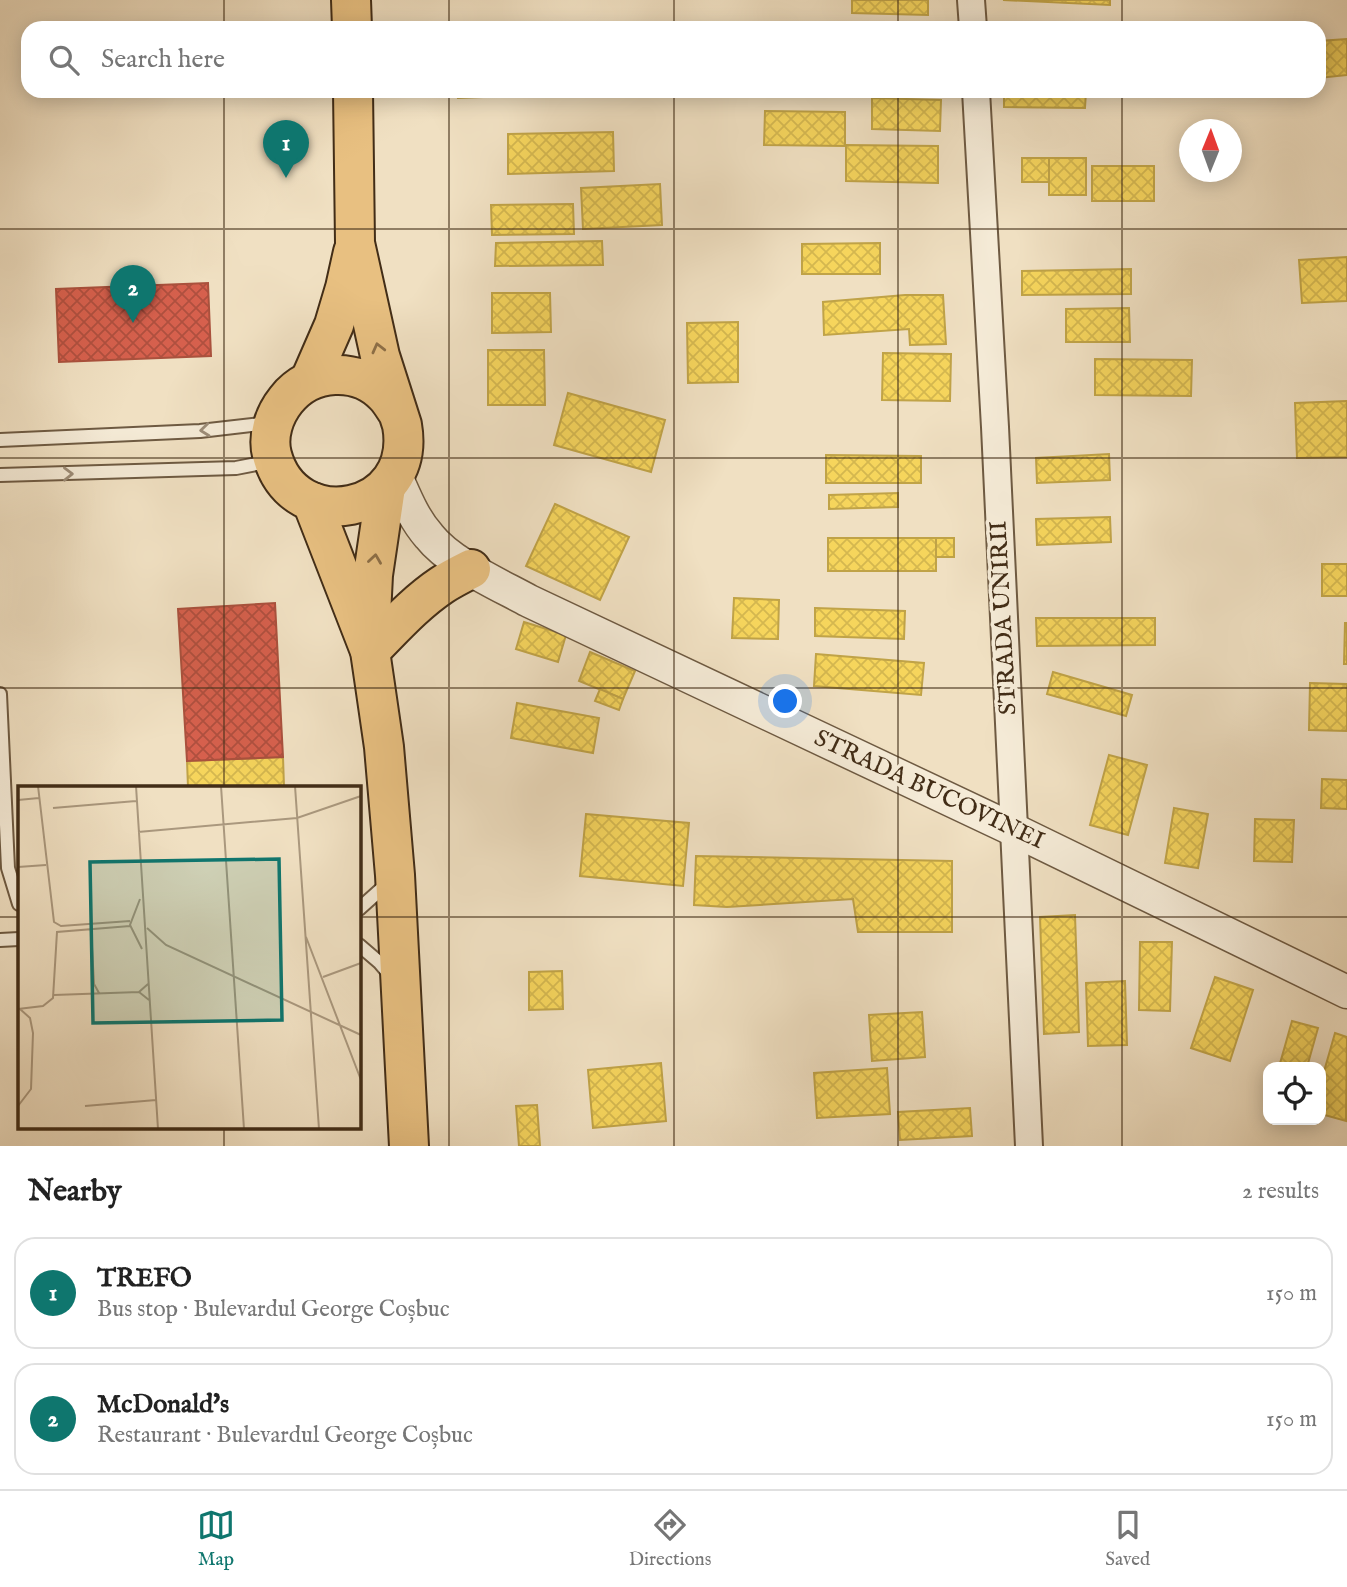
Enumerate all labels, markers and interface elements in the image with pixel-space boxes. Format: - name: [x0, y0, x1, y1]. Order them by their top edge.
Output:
- search box: [21, 21, 1326, 98]
- icon: search: [45, 41, 83, 79]
- text: Search here: [101, 43, 225, 76]
- north arrow: [1179, 119, 1242, 182]
- pin: 1: [263, 120, 309, 178]
- pin: 2: [110, 265, 156, 323]
- one-way arrow: [372, 342, 386, 354]
- one-way arrow: [200, 422, 211, 437]
- one-way arrow: [63, 466, 74, 482]
- street label: STRADA UNIRII: [983, 520, 1025, 716]
- one-way arrow: [368, 553, 383, 565]
- your location: [768, 684, 802, 718]
- street label: STRADA BUCOVINEI: [809, 723, 1049, 857]
- inset map: [18, 786, 360, 1128]
- map controls: [1263, 1062, 1326, 1125]
- button: locate: [1263, 1062, 1326, 1125]
- text: Nearby: [28, 1173, 121, 1211]
- text: 2 results: [1242, 1177, 1319, 1206]
- text: TREFO: [97, 1262, 192, 1295]
- text: 1: [49, 1279, 57, 1308]
- text: 150 m: [1266, 1279, 1317, 1308]
- text: Bus stop · Bulevardul George Coșbuc: [97, 1295, 450, 1324]
- text: McDonald's: [97, 1388, 229, 1421]
- text: 2: [48, 1405, 58, 1434]
- text: 150 m: [1266, 1405, 1317, 1434]
- text: Restaurant · Bulevardul George Coșbuc: [97, 1421, 473, 1450]
- tab: Map: [197, 1506, 235, 1572]
- tab: Directions: [629, 1506, 711, 1572]
- tab: Saved: [1105, 1506, 1150, 1572]

